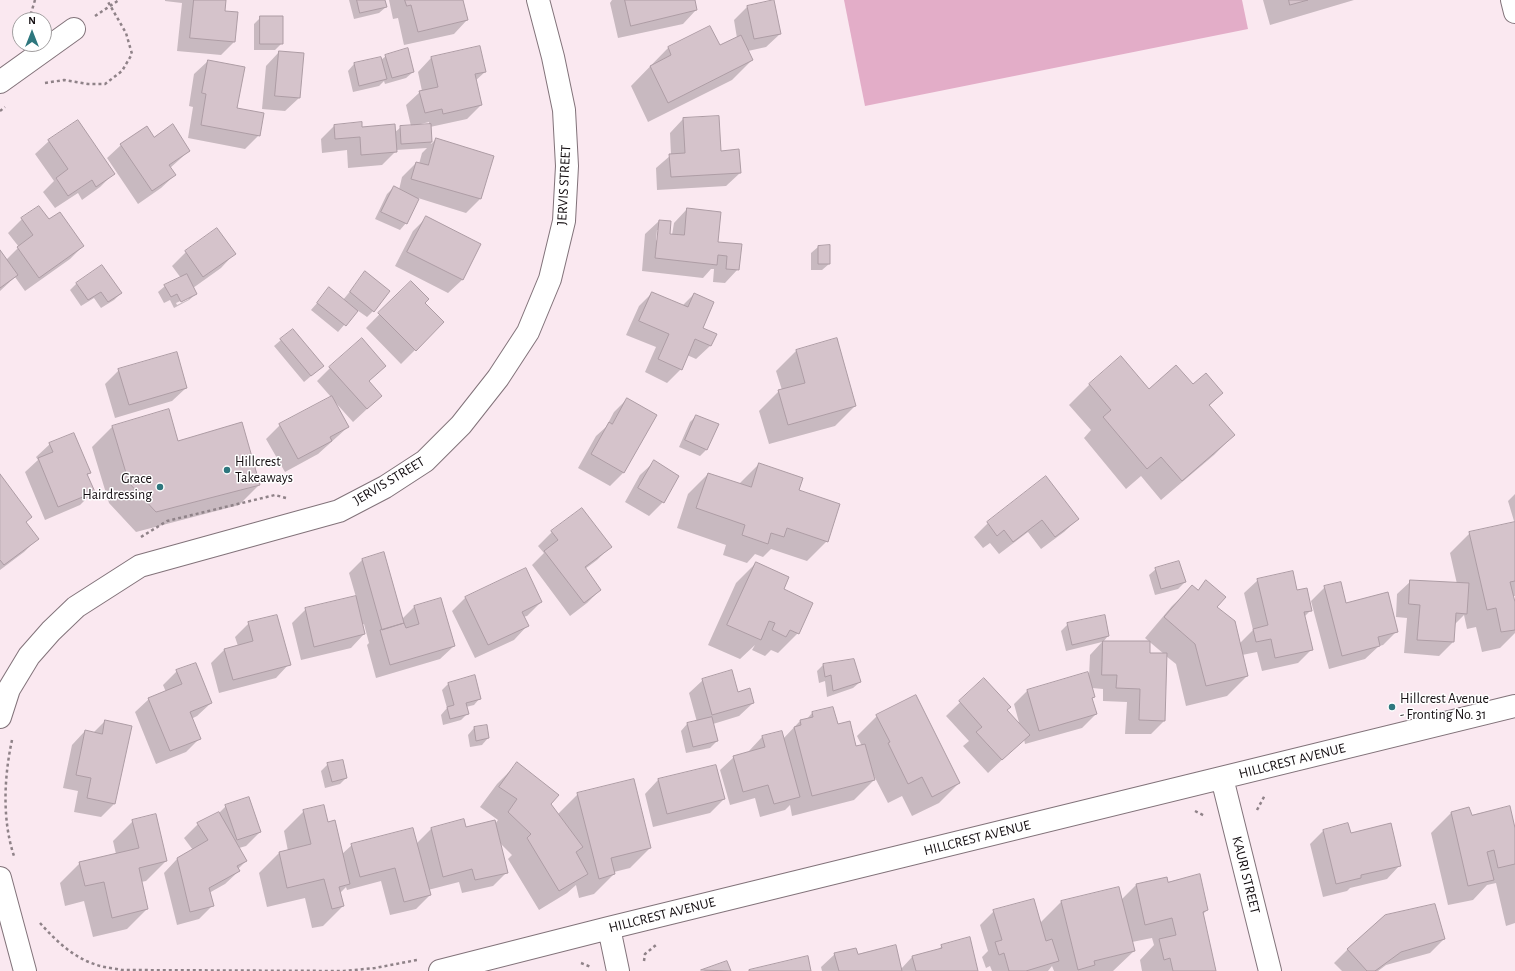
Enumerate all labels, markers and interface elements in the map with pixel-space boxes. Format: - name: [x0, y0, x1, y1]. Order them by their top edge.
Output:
- north arrow: [12, 12, 52, 52]
- text: N: [28, 15, 36, 26]
- street label: JERVIS STREET: [554, 144, 574, 226]
- street label: JERVIS STREET: [350, 453, 428, 509]
- place label: Hillcrest Takeaways: [235, 454, 293, 486]
- marker: Hillcrest Takeaways: [222, 465, 232, 475]
- place label: Grace Hairdressing: [82, 471, 152, 504]
- marker: Grace Hairdressing: [155, 482, 165, 492]
- place label: Hillcrest Avenue - Fronting No. 31: [1400, 691, 1489, 724]
- marker: Hillcrest Avenue - Fronting No. 31: [1387, 702, 1397, 712]
- street label: HILLCREST AVENUE: [1237, 740, 1347, 782]
- street label: HILLCREST AVENUE: [922, 817, 1032, 859]
- street label: KAURI STREET: [1228, 834, 1264, 916]
- street label: HILLCREST AVENUE: [607, 894, 717, 936]

